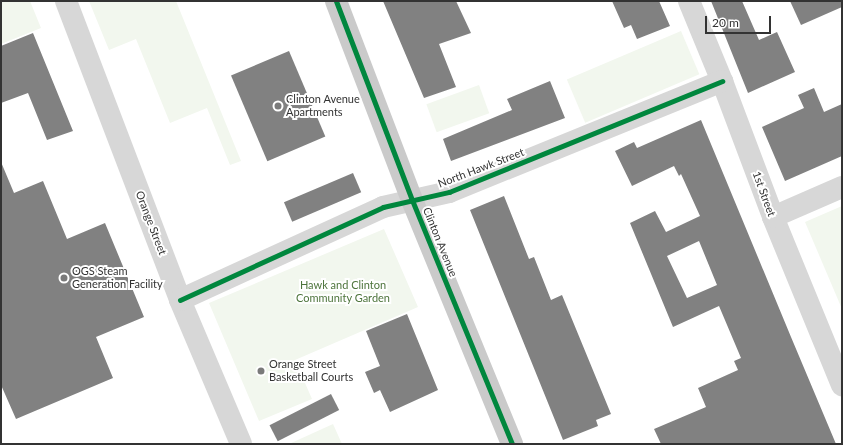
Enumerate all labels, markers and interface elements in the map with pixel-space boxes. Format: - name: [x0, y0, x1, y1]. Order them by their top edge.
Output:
- scale bar: [707, 8, 773, 34]
- text: 20 m: [712, 15, 739, 30]
- place label: Clinton Avenue Apartments: [286, 93, 360, 119]
- marker: Clinton Avenue Apartments: [273, 101, 283, 111]
- street label: North Hawk Street: [436, 146, 526, 190]
- street label: 1st Street: [750, 170, 778, 218]
- street label: Orange Street: [133, 189, 169, 257]
- street label: Clinton Avenue: [420, 205, 460, 279]
- place label: OGS Steam Generation Facility: [72, 265, 163, 291]
- marker: OGS Steam Generation Facility: [59, 273, 69, 283]
- park label: Hawk and Clinton Community Garden: [296, 279, 390, 305]
- place label: Orange Street Basketball Courts: [269, 358, 353, 384]
- marker: Orange Street Basketball Courts: [256, 366, 266, 376]

